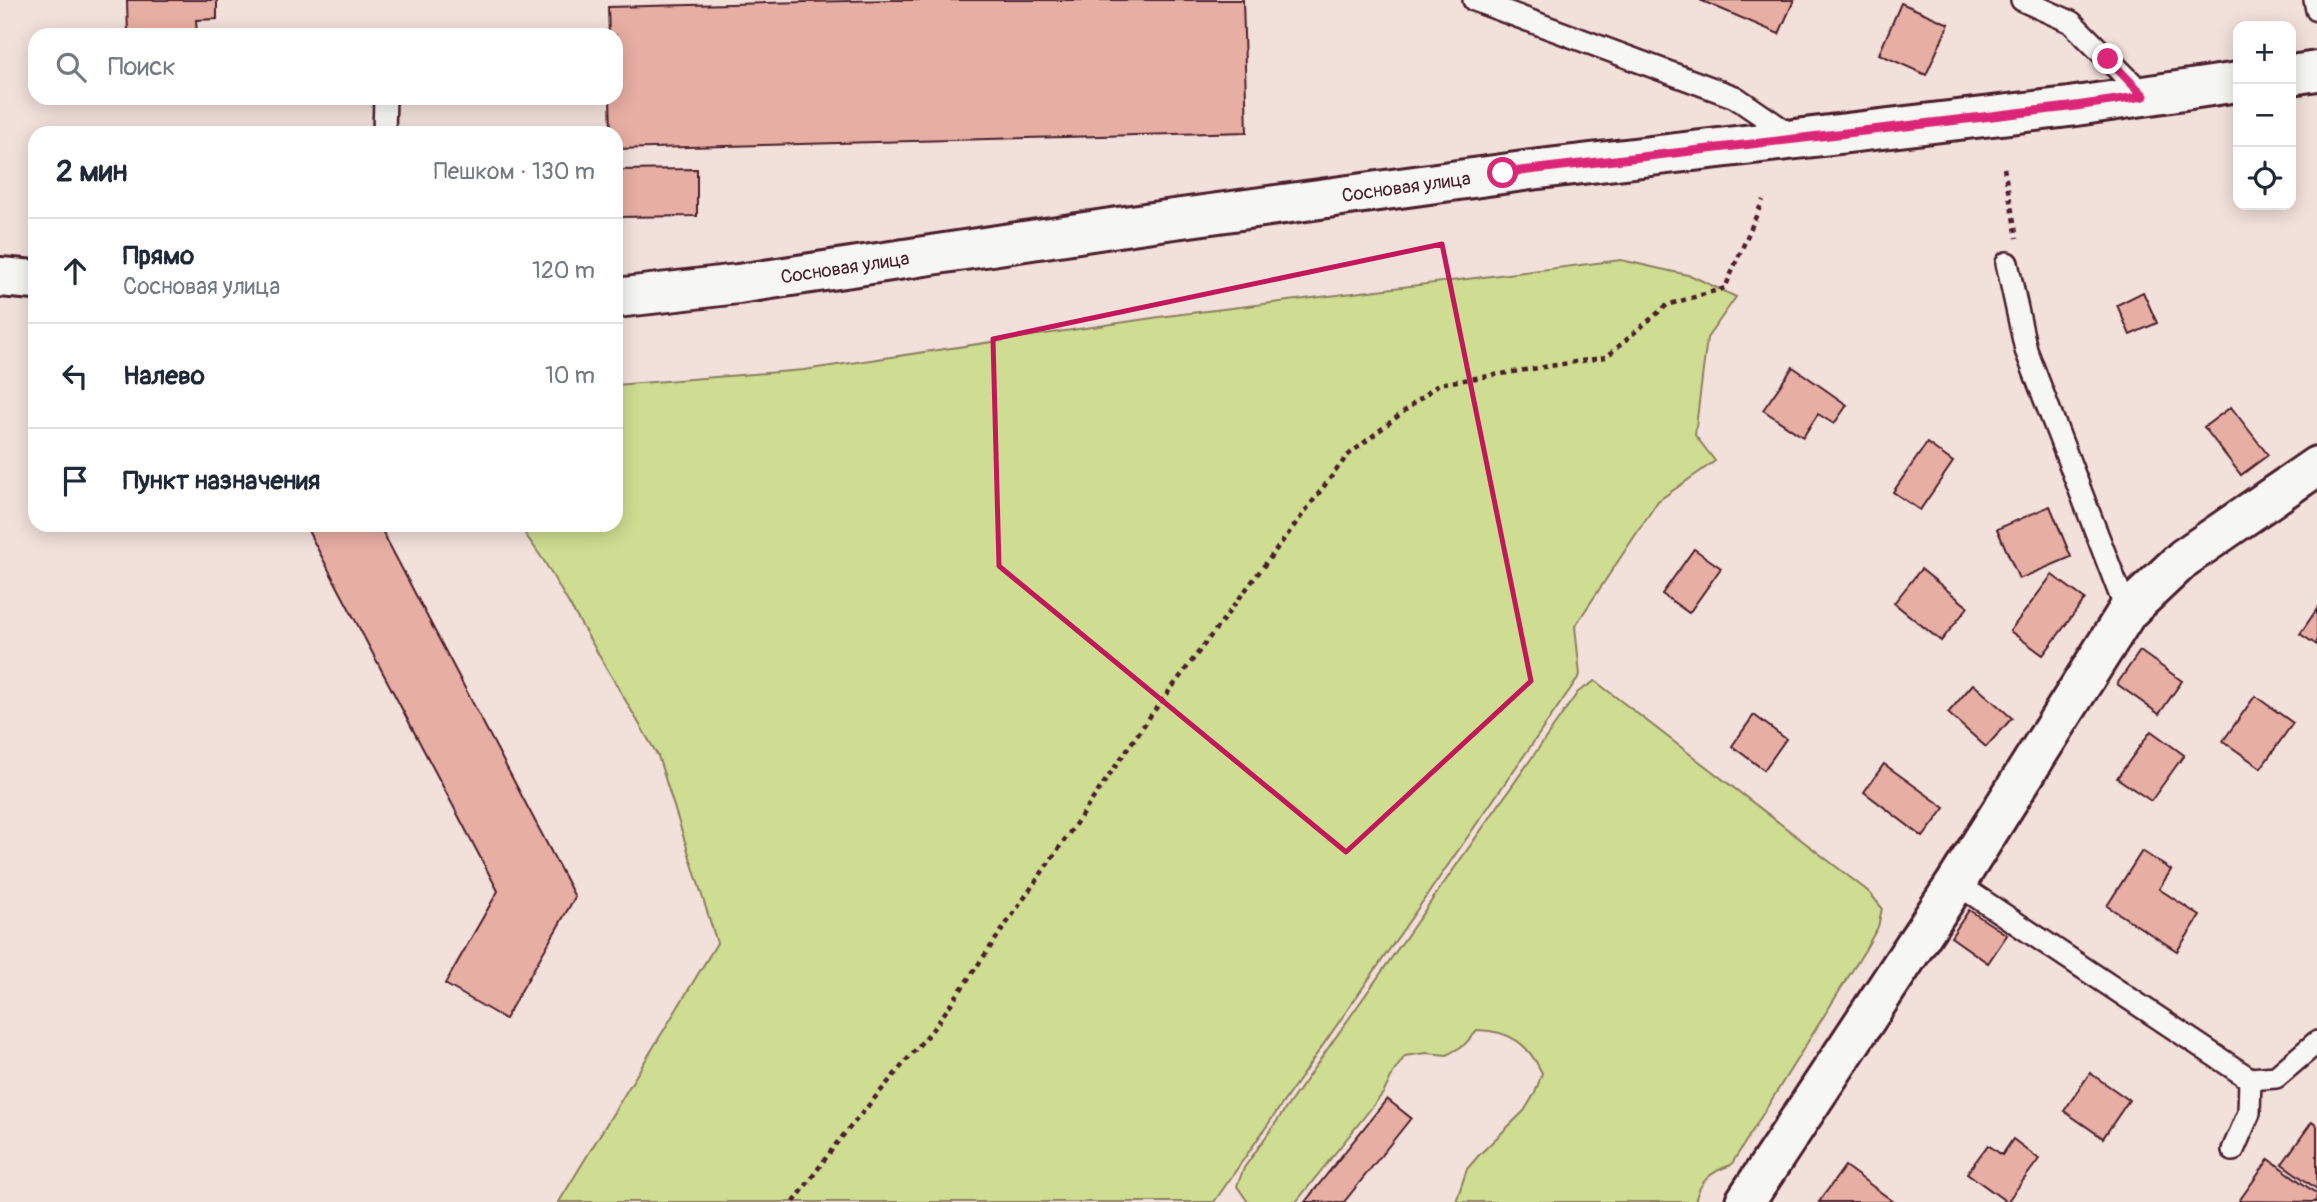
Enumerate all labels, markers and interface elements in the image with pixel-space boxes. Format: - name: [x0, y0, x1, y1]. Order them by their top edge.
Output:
- map controls: [2233, 21, 2296, 210]
- button: +: [2233, 21, 2296, 84]
- search box: [28, 28, 623, 105]
- route end: [2092, 43, 2123, 74]
- icon: search: [52, 48, 90, 86]
- text: Поиск: [108, 51, 176, 83]
- button: −: [2233, 84, 2296, 147]
- button: locate: [2233, 147, 2296, 210]
- text: 2 мин: [56, 153, 127, 190]
- text: Пешком · 130 m: [434, 157, 595, 186]
- route start: [1487, 157, 1518, 188]
- street label: Сосновая улица: [1340, 166, 1472, 208]
- text: Прямо: [123, 240, 194, 272]
- street label: Сосновая улица: [779, 246, 911, 289]
- icon: ahead: [56, 252, 94, 290]
- text: 120 m: [532, 256, 595, 285]
- text: Сосновая улица: [123, 272, 280, 301]
- icon: left: [56, 357, 94, 395]
- text: Налево: [123, 360, 205, 392]
- text: 10 m: [545, 361, 595, 390]
- icon: arrive: [56, 462, 94, 500]
- text: Пункт назначения: [123, 465, 320, 497]

